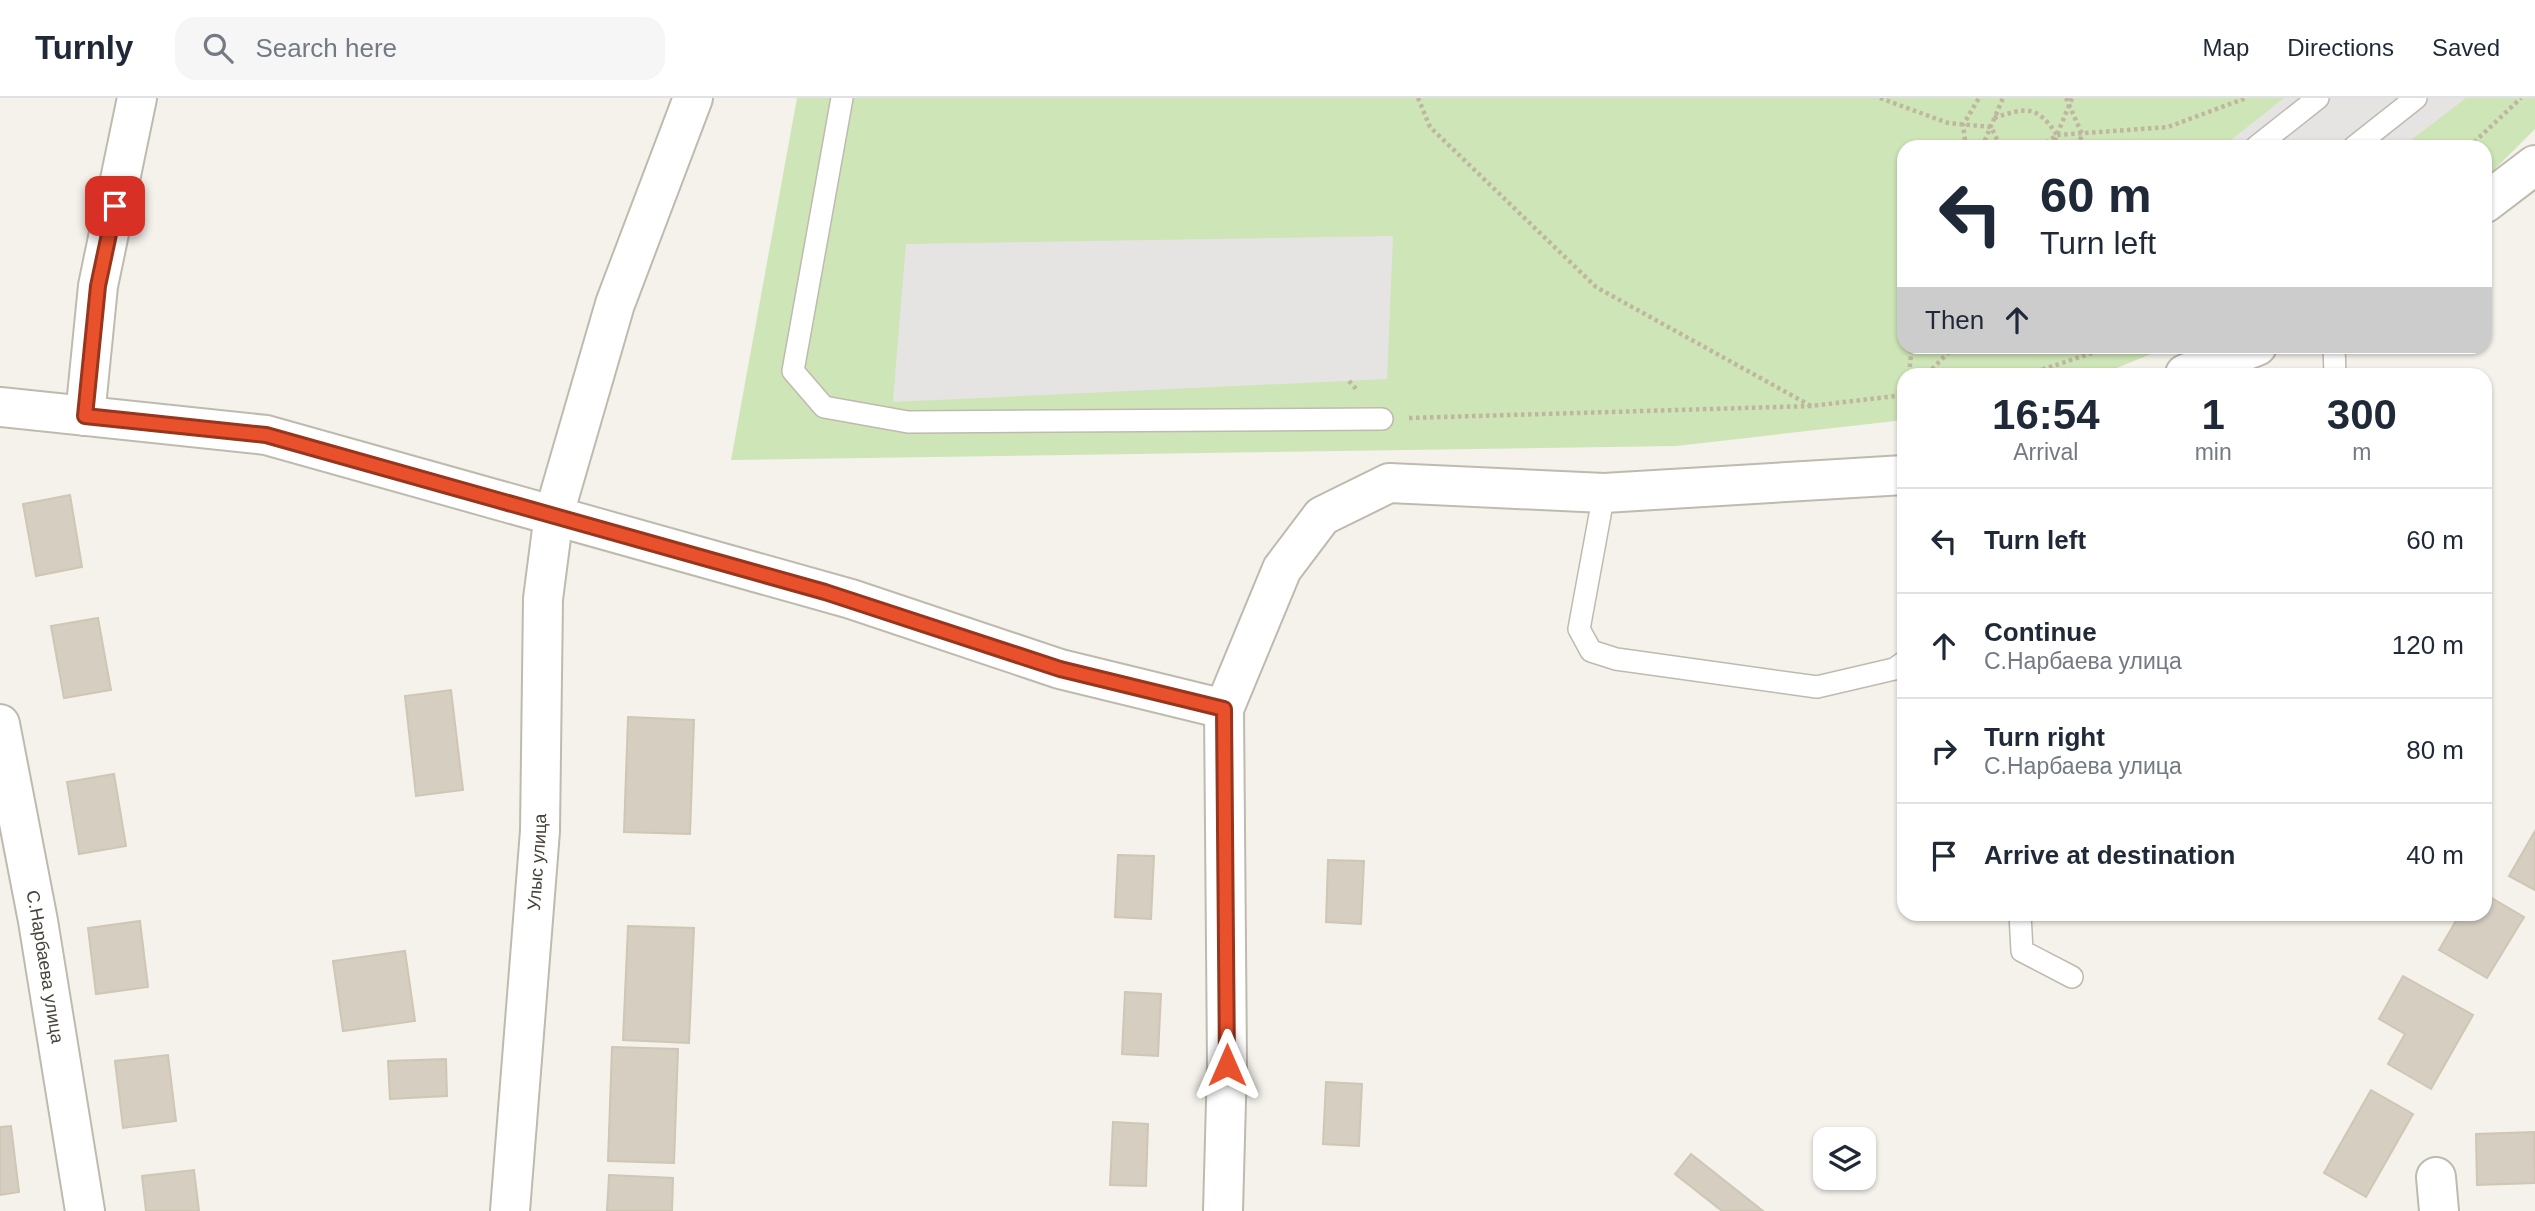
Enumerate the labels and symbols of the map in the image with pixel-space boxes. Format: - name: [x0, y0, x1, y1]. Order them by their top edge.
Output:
- pin: [85, 176, 145, 236]
- street label: Улыс улица: [524, 812, 550, 911]
- street label: С.Нарбаева улица: [22, 889, 68, 1046]
- position arrow: [1190, 1028, 1264, 1102]

